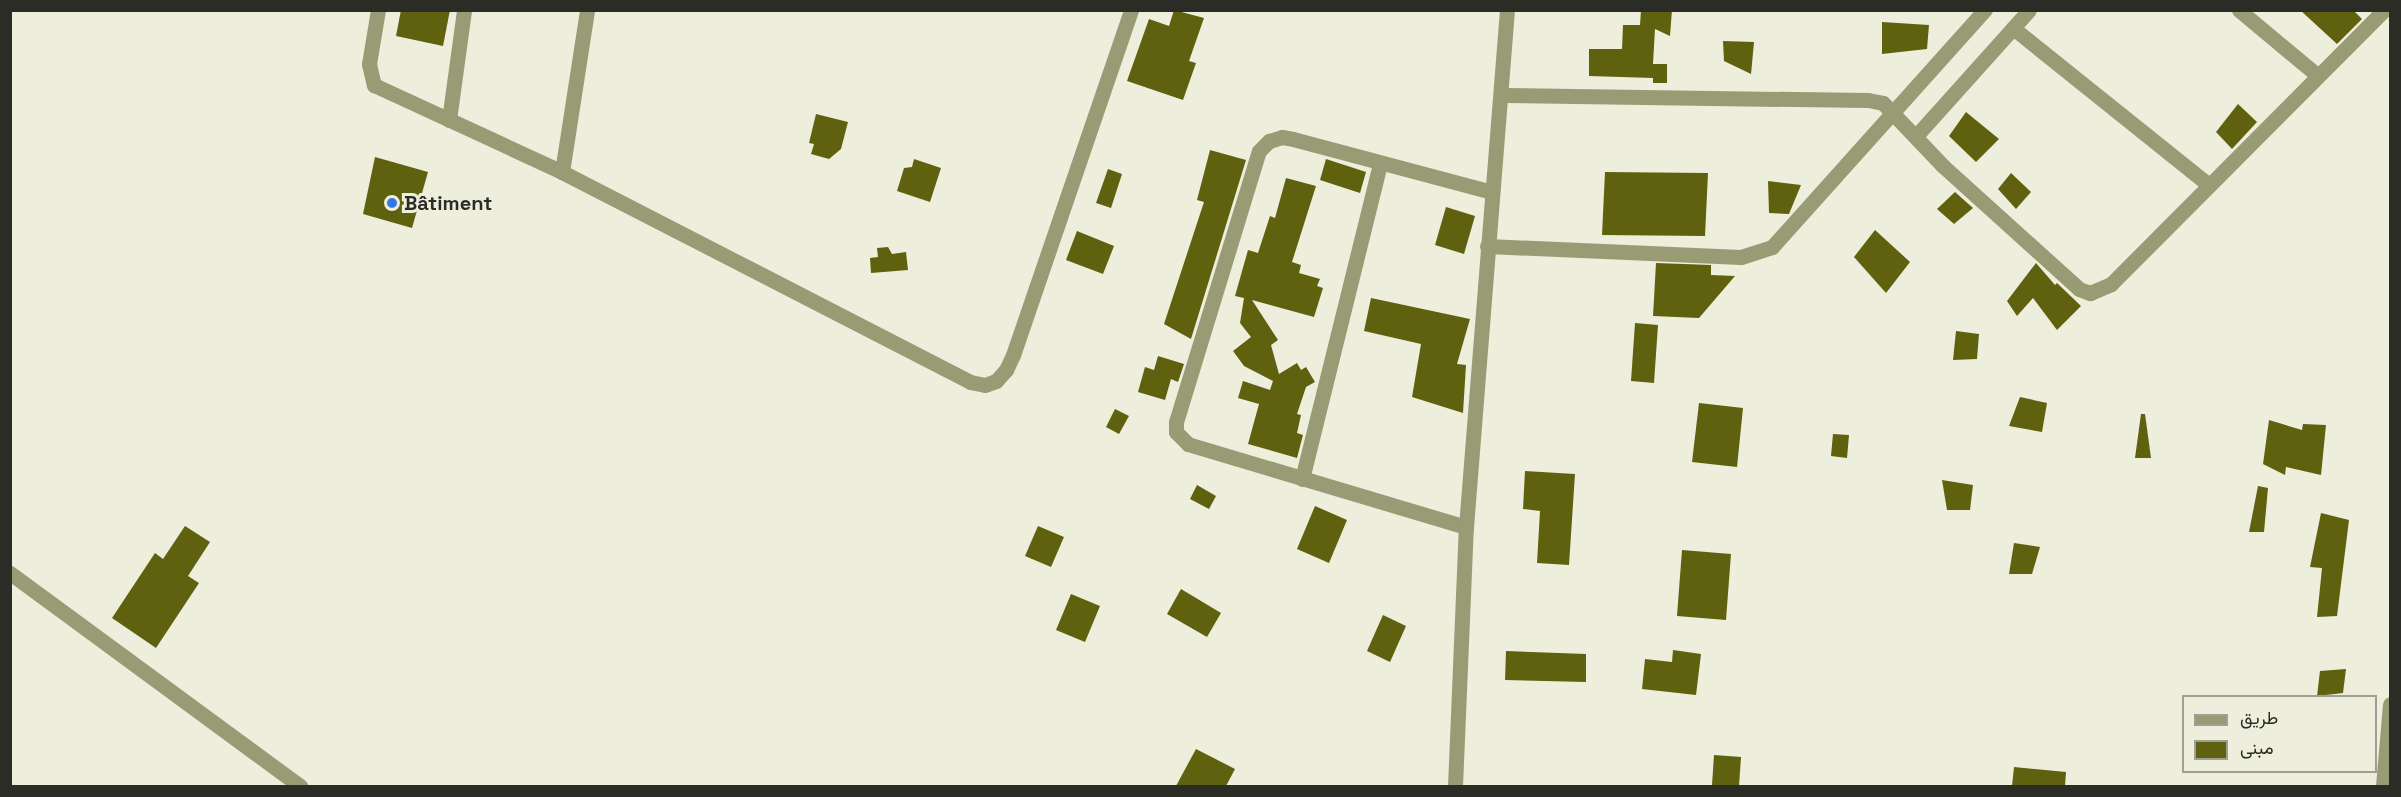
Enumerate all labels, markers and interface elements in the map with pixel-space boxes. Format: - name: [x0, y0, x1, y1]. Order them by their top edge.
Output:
- place label: Bâtiment: [404, 191, 492, 215]
- marker: Bâtiment: [385, 196, 399, 210]
- legend: [2182, 695, 2377, 773]
- text: طريق: [2240, 706, 2278, 729]
- text: مبنى: [2240, 736, 2274, 759]

